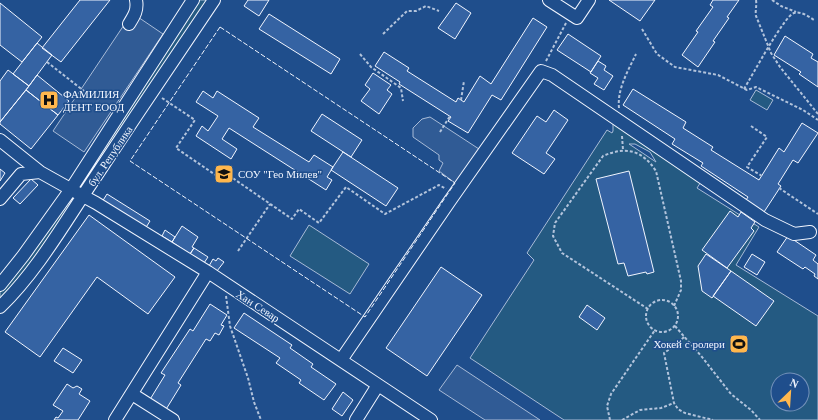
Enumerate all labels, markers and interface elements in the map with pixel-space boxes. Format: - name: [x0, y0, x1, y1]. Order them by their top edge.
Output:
- place label: ФАМИЛИЯ ДЕНТ ЕООД: [63, 88, 125, 113]
- hospital icon: ФАМИЛИЯ ДЕНТ ЕООД: [38, 89, 60, 111]
- street label: бул. Република: [85, 124, 135, 188]
- school or university icon: СОУ "Гео Милев": [213, 163, 235, 185]
- place label: СОУ "Гео Милев": [238, 168, 322, 180]
- street label: Хан Севар: [234, 288, 282, 325]
- sports icon: Хокей с ролери: [728, 333, 750, 355]
- place label: Хокей с ролери: [653, 338, 725, 350]
- north arrow: [770, 372, 810, 412]
- text: N: [788, 376, 800, 390]

